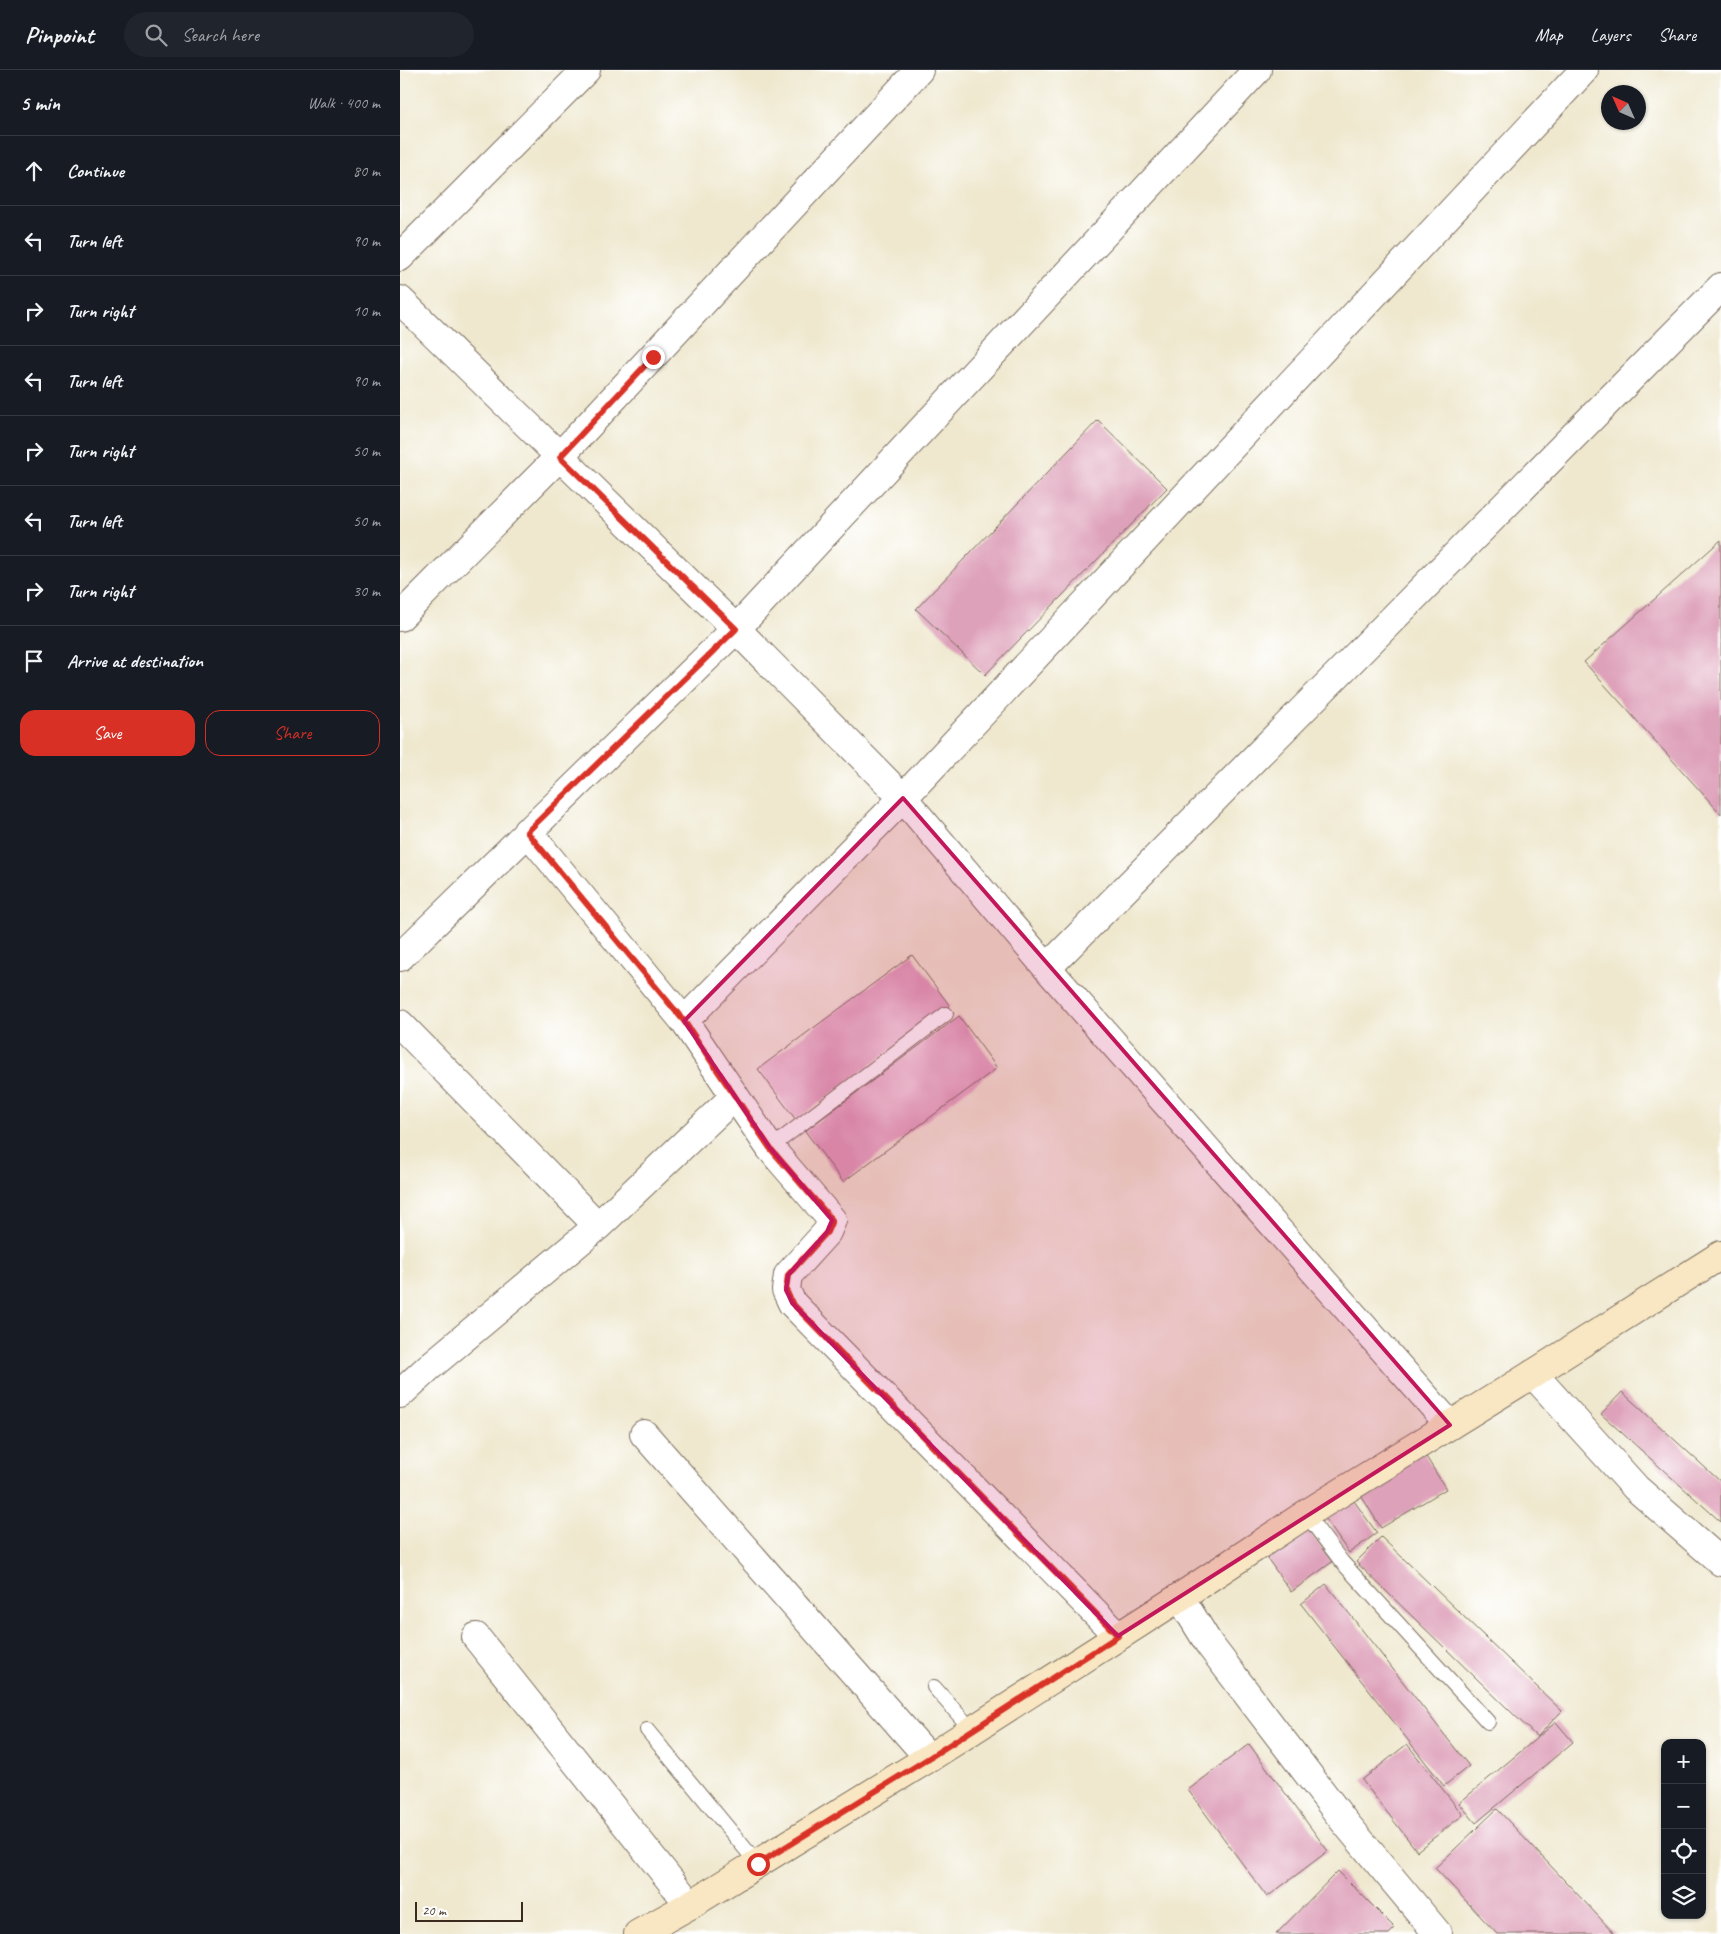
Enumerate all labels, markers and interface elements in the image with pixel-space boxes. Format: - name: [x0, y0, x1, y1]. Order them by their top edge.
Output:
- search box: [124, 12, 474, 57]
- text: Pinpoint: [25, 20, 94, 50]
- icon: search: [142, 21, 170, 49]
- text: Search here: [182, 23, 259, 47]
- text: Map: [1535, 24, 1563, 46]
- text: Layers: [1591, 24, 1630, 46]
- text: Share: [1658, 24, 1696, 46]
- north arrow: [1601, 85, 1646, 130]
- text: 5 min: [20, 90, 60, 116]
- text: Walk · 400 m: [308, 93, 380, 113]
- icon: ahead: [20, 157, 48, 185]
- text: Continue: [67, 159, 124, 183]
- text: 80 m: [353, 161, 380, 181]
- icon: left: [20, 227, 48, 255]
- text: Turn left: [67, 229, 122, 253]
- text: 90 m: [353, 231, 380, 251]
- icon: right: [20, 297, 48, 325]
- text: Turn right: [67, 299, 134, 323]
- text: 10 m: [353, 301, 380, 321]
- route end: [642, 346, 665, 369]
- icon: left: [20, 367, 48, 395]
- text: Turn left: [67, 369, 122, 393]
- text: 90 m: [353, 371, 380, 391]
- icon: right: [20, 437, 48, 465]
- text: Turn right: [67, 439, 134, 463]
- text: 50 m: [353, 441, 380, 461]
- icon: left: [20, 507, 48, 535]
- text: Turn left: [67, 509, 122, 533]
- text: 50 m: [353, 511, 380, 531]
- icon: right: [20, 577, 48, 605]
- text: Turn right: [67, 579, 134, 603]
- text: 30 m: [353, 581, 380, 601]
- icon: arrive: [20, 647, 48, 675]
- text: Arrive at destination: [67, 649, 203, 673]
- button: Save: [20, 710, 195, 756]
- button: Share: [205, 710, 380, 756]
- map controls: [1661, 1739, 1706, 1919]
- button: +: [1661, 1739, 1706, 1784]
- button: −: [1661, 1784, 1706, 1829]
- button: locate: [1661, 1829, 1706, 1874]
- route start: [747, 1853, 770, 1876]
- button: layers: [1661, 1874, 1706, 1919]
- scale bar: [415, 1899, 522, 1922]
- text: 20 m: [422, 1902, 446, 1919]

